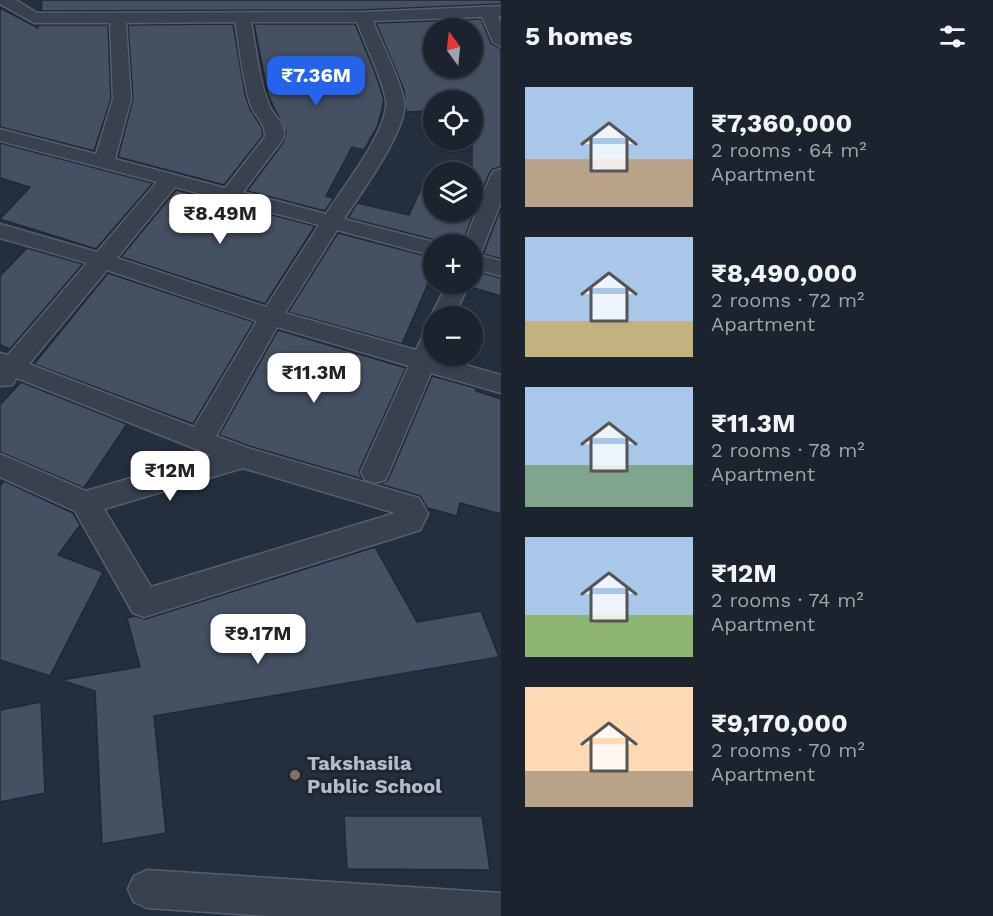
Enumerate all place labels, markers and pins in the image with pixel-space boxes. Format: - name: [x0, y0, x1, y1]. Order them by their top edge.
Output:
- pin: ₹7.36M: [267, 56, 365, 107]
- pin: ₹8.49M: [171, 194, 269, 245]
- pin: ₹11.3M: [265, 353, 363, 404]
- pin: ₹12M: [134, 451, 206, 502]
- pin: ₹9.17M: [209, 614, 307, 665]
- place label: Takshasila Public School: [307, 751, 442, 798]
- marker: Takshasila Public School: [288, 768, 302, 782]

